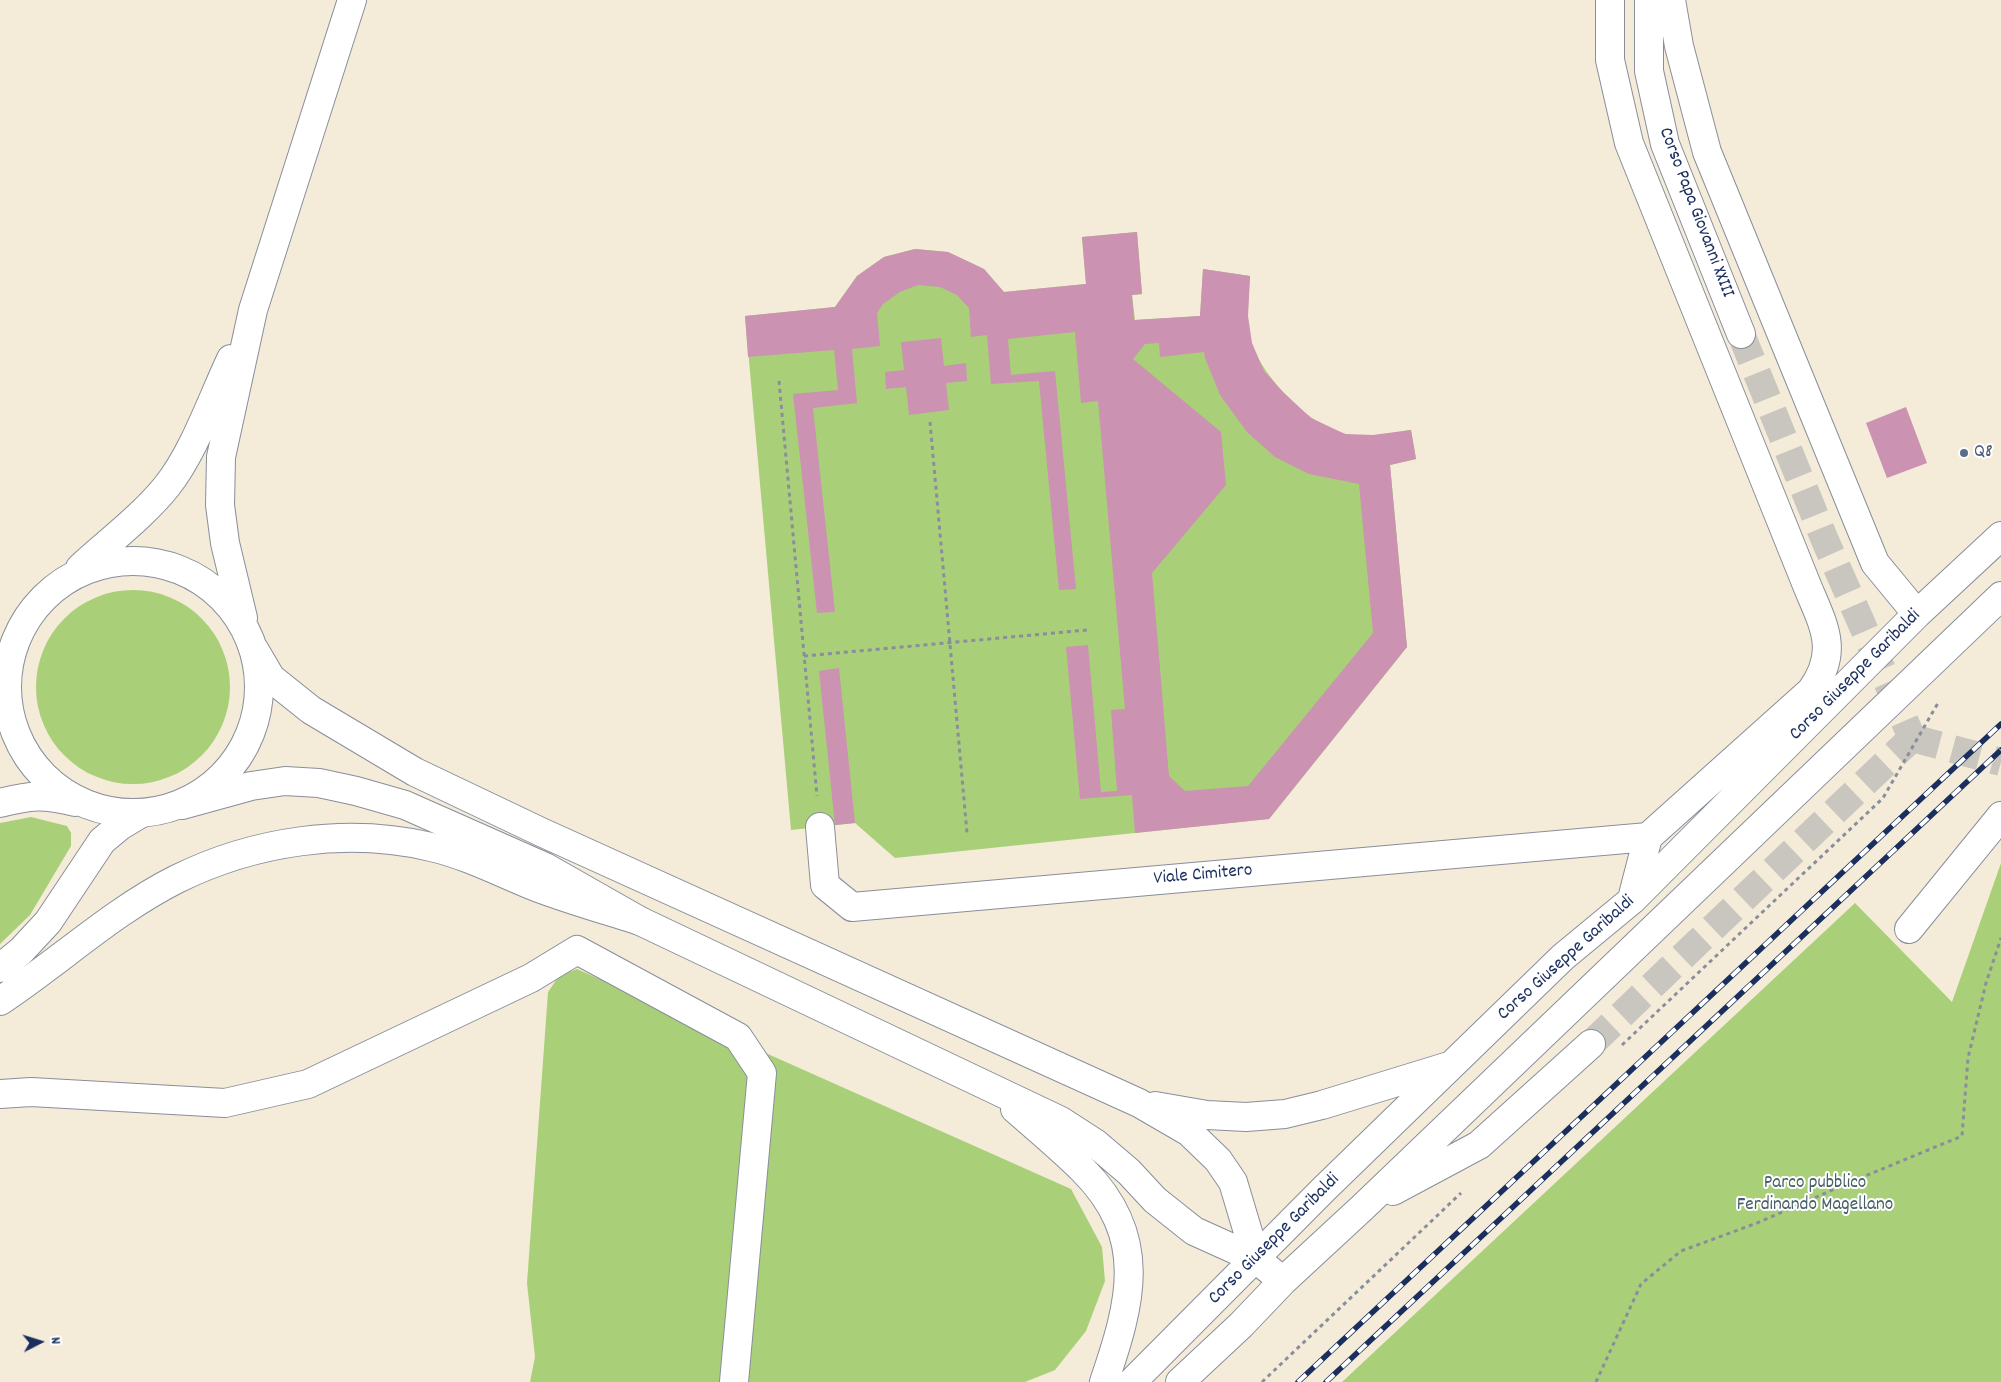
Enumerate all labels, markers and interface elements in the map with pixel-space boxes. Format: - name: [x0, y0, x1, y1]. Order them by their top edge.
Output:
- street label: Corso Papa Giovanni XXIII: [1652, 125, 1738, 301]
- place label: Q8: [1974, 442, 1993, 464]
- marker: Q8: [1958, 447, 1970, 459]
- street label: Corso Giuseppe Garibaldi: [1785, 605, 1927, 747]
- street label: Viale Cimitero: [1153, 860, 1253, 892]
- street label: Corso Giuseppe Garibaldi: [1494, 891, 1640, 1027]
- street label: Corso Giuseppe Garibaldi: [1204, 1169, 1346, 1311]
- park label: Parco pubblico Ferdinando Magellano: [1737, 1173, 1893, 1217]
- north arrow: [15, 1317, 65, 1367]
- text: N: [45, 1336, 65, 1345]

